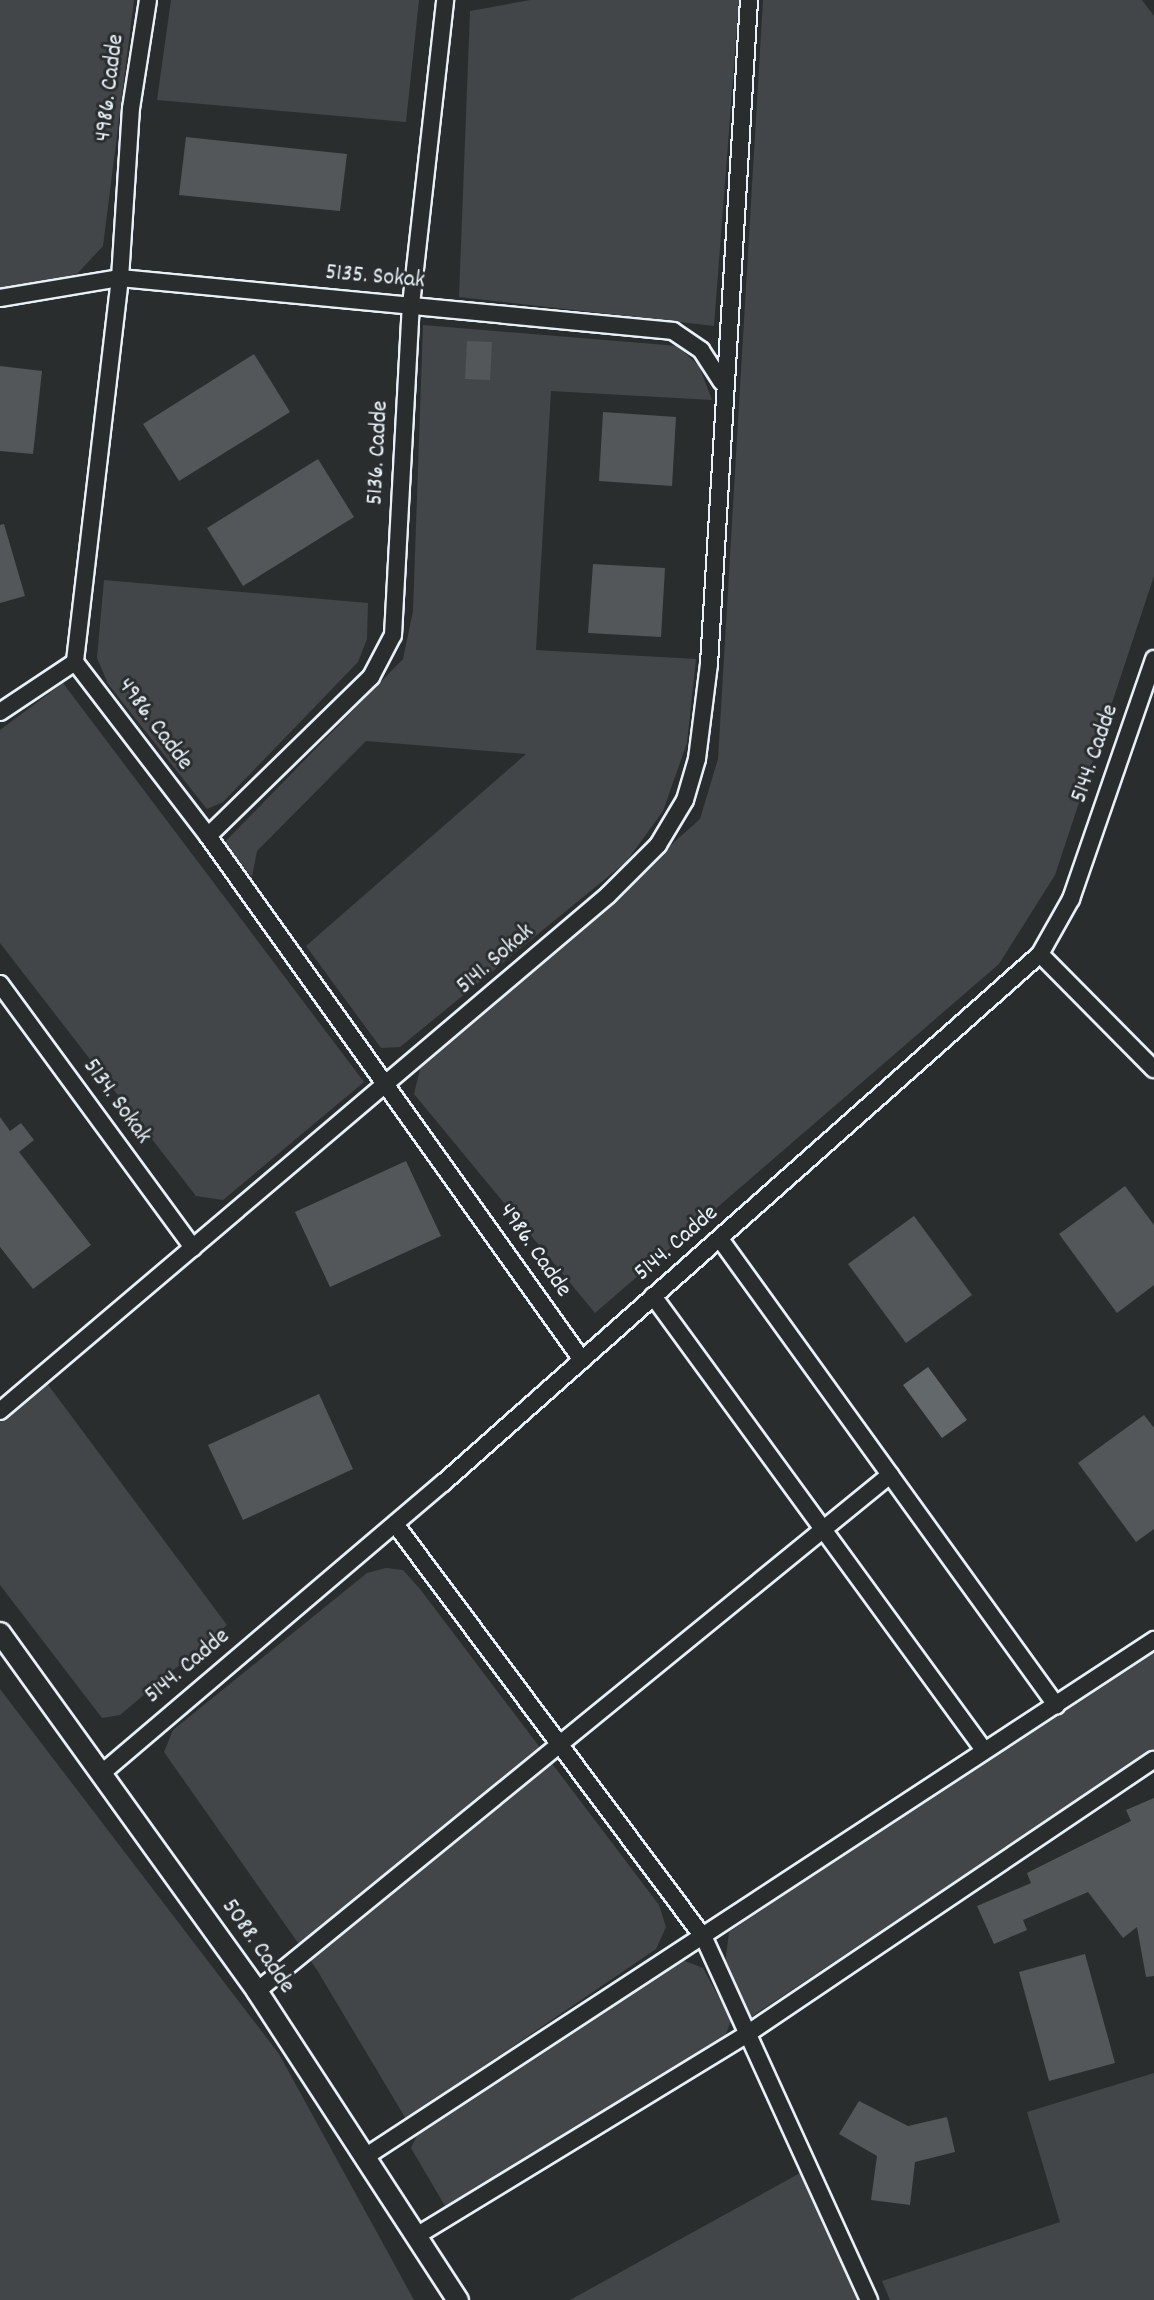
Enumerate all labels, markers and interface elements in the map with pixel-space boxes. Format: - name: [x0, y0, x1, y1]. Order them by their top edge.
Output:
- street label: 4986. Cadde: [90, 33, 132, 143]
- street label: 5135. Sokak: [324, 259, 426, 297]
- street label: 5136. Cadde: [362, 400, 396, 506]
- street label: 4986. Cadde: [110, 673, 198, 777]
- street label: 5144. Cadde: [1066, 701, 1126, 807]
- street label: 5141. Sokak: [451, 919, 541, 1001]
- street label: 5134. Sokak: [75, 1054, 157, 1150]
- street label: 4986. Cadde: [491, 1199, 577, 1303]
- street label: 5144. Cadde: [629, 1200, 725, 1288]
- street label: 5144. Cadde: [140, 1623, 236, 1711]
- street label: 5088. Cadde: [214, 1894, 300, 2000]

